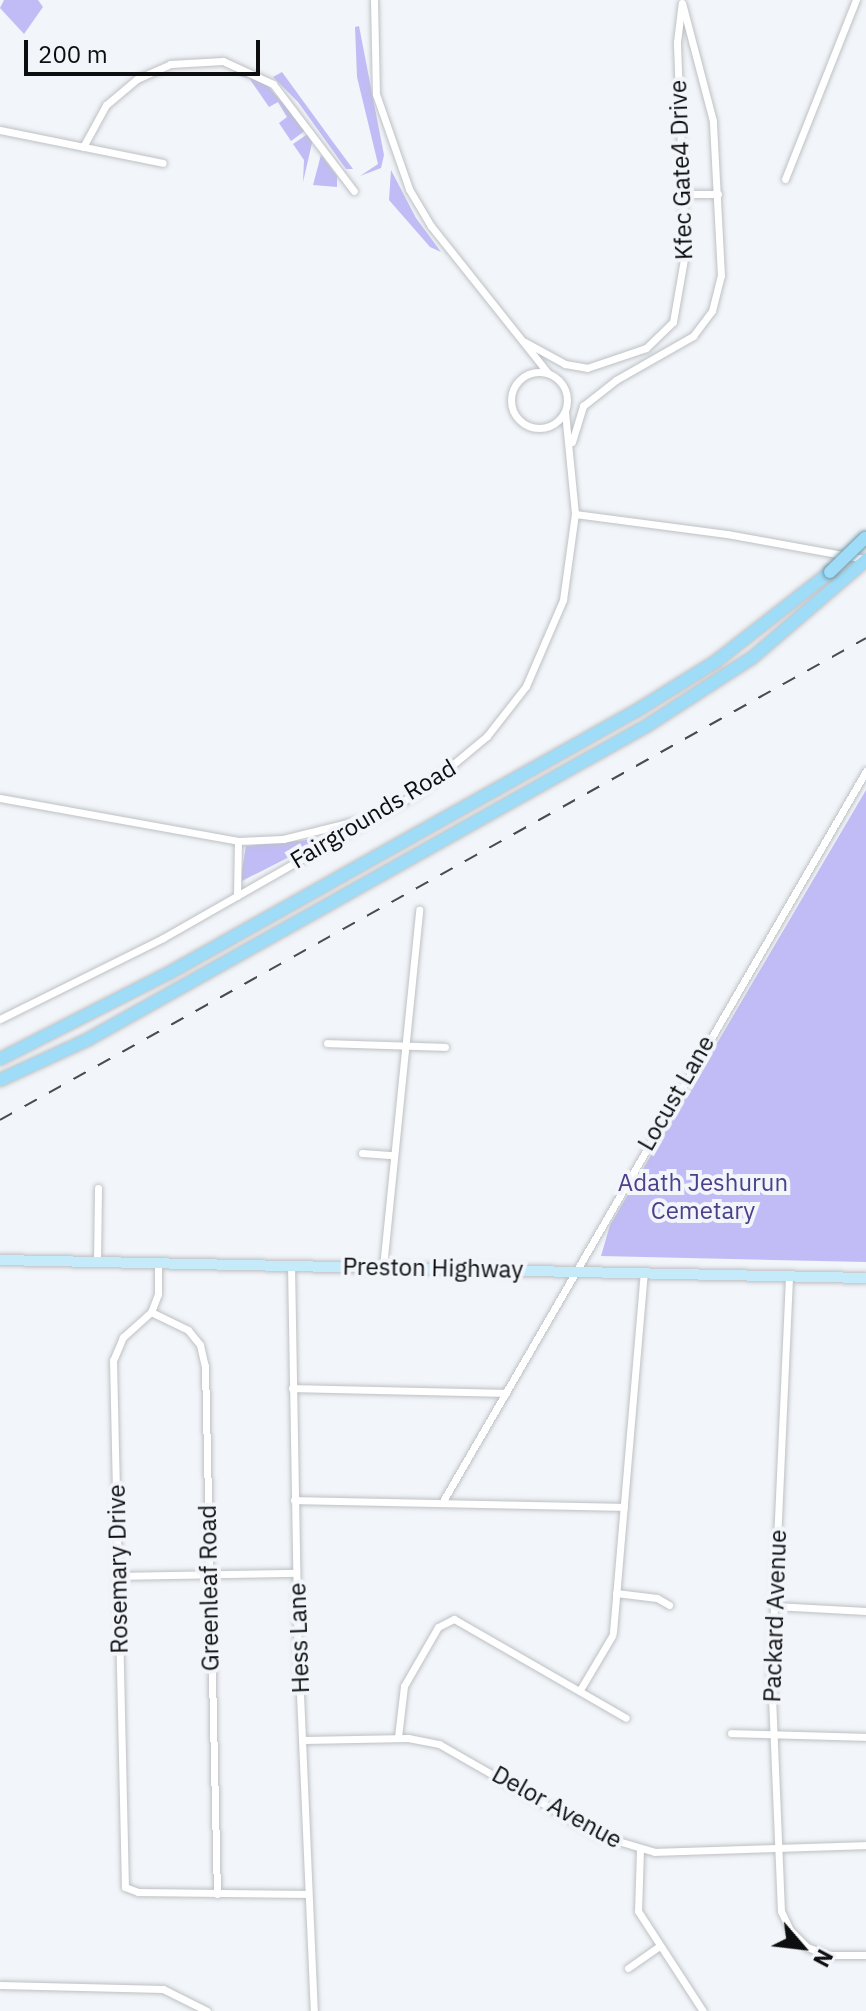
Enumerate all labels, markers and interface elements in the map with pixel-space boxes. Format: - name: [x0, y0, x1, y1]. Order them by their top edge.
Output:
- scale bar: [28, 24, 264, 74]
- text: 200 m: [38, 38, 108, 70]
- street label: Kfec Gate4 Drive: [663, 80, 699, 260]
- street label: Fairgrounds Road: [285, 753, 461, 875]
- street label: Locust Lane: [631, 1030, 721, 1156]
- park label: Adath Jeshurun Cemetary: [618, 1169, 788, 1225]
- street label: Preston Highway: [342, 1252, 524, 1284]
- street label: Rosemary Drive: [102, 1484, 134, 1654]
- street label: Greenleaf Road: [193, 1505, 225, 1671]
- street label: Packard Avenue: [758, 1529, 792, 1703]
- street label: Hess Lane: [283, 1582, 315, 1694]
- street label: Delor Avenue: [487, 1760, 627, 1854]
- north arrow: [762, 1907, 842, 1987]
- text: N: [807, 1945, 840, 1972]

